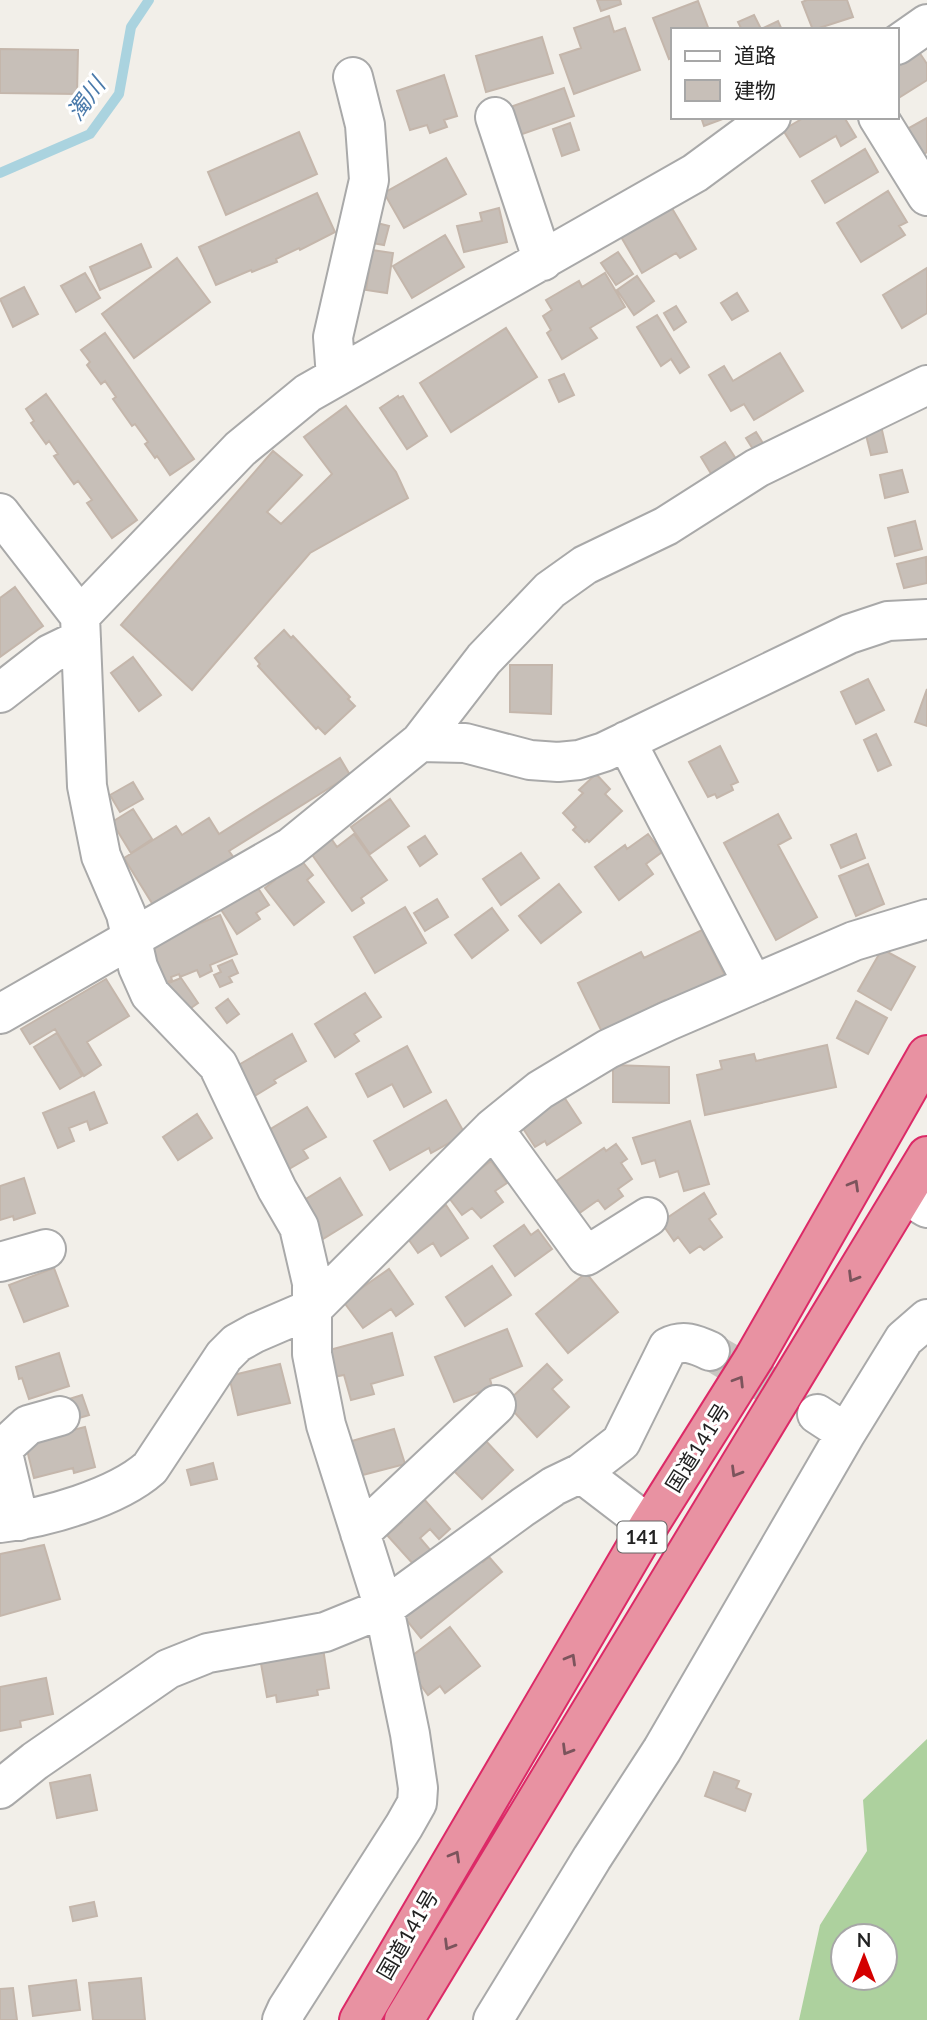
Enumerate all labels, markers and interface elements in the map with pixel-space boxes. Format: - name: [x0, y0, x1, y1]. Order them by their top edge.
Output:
- legend: [671, 28, 899, 119]
- text: 道路: [734, 42, 776, 67]
- water label: 濁川: [60, 69, 112, 125]
- text: 建物: [734, 77, 776, 102]
- one-way arrow: [846, 1179, 859, 1192]
- one-way arrow: [849, 1270, 862, 1283]
- one-way arrow: [731, 1376, 744, 1389]
- street label: 国道141号: [660, 1398, 734, 1496]
- one-way arrow: [731, 1464, 744, 1477]
- road number: 141: [618, 1522, 666, 1553]
- one-way arrow: [562, 1654, 575, 1667]
- one-way arrow: [562, 1743, 575, 1756]
- one-way arrow: [447, 1850, 460, 1863]
- street label: 国道141号: [371, 1885, 442, 1984]
- north arrow: [829, 1922, 899, 1992]
- text: N: [857, 1928, 871, 1951]
- one-way arrow: [444, 1937, 457, 1950]

